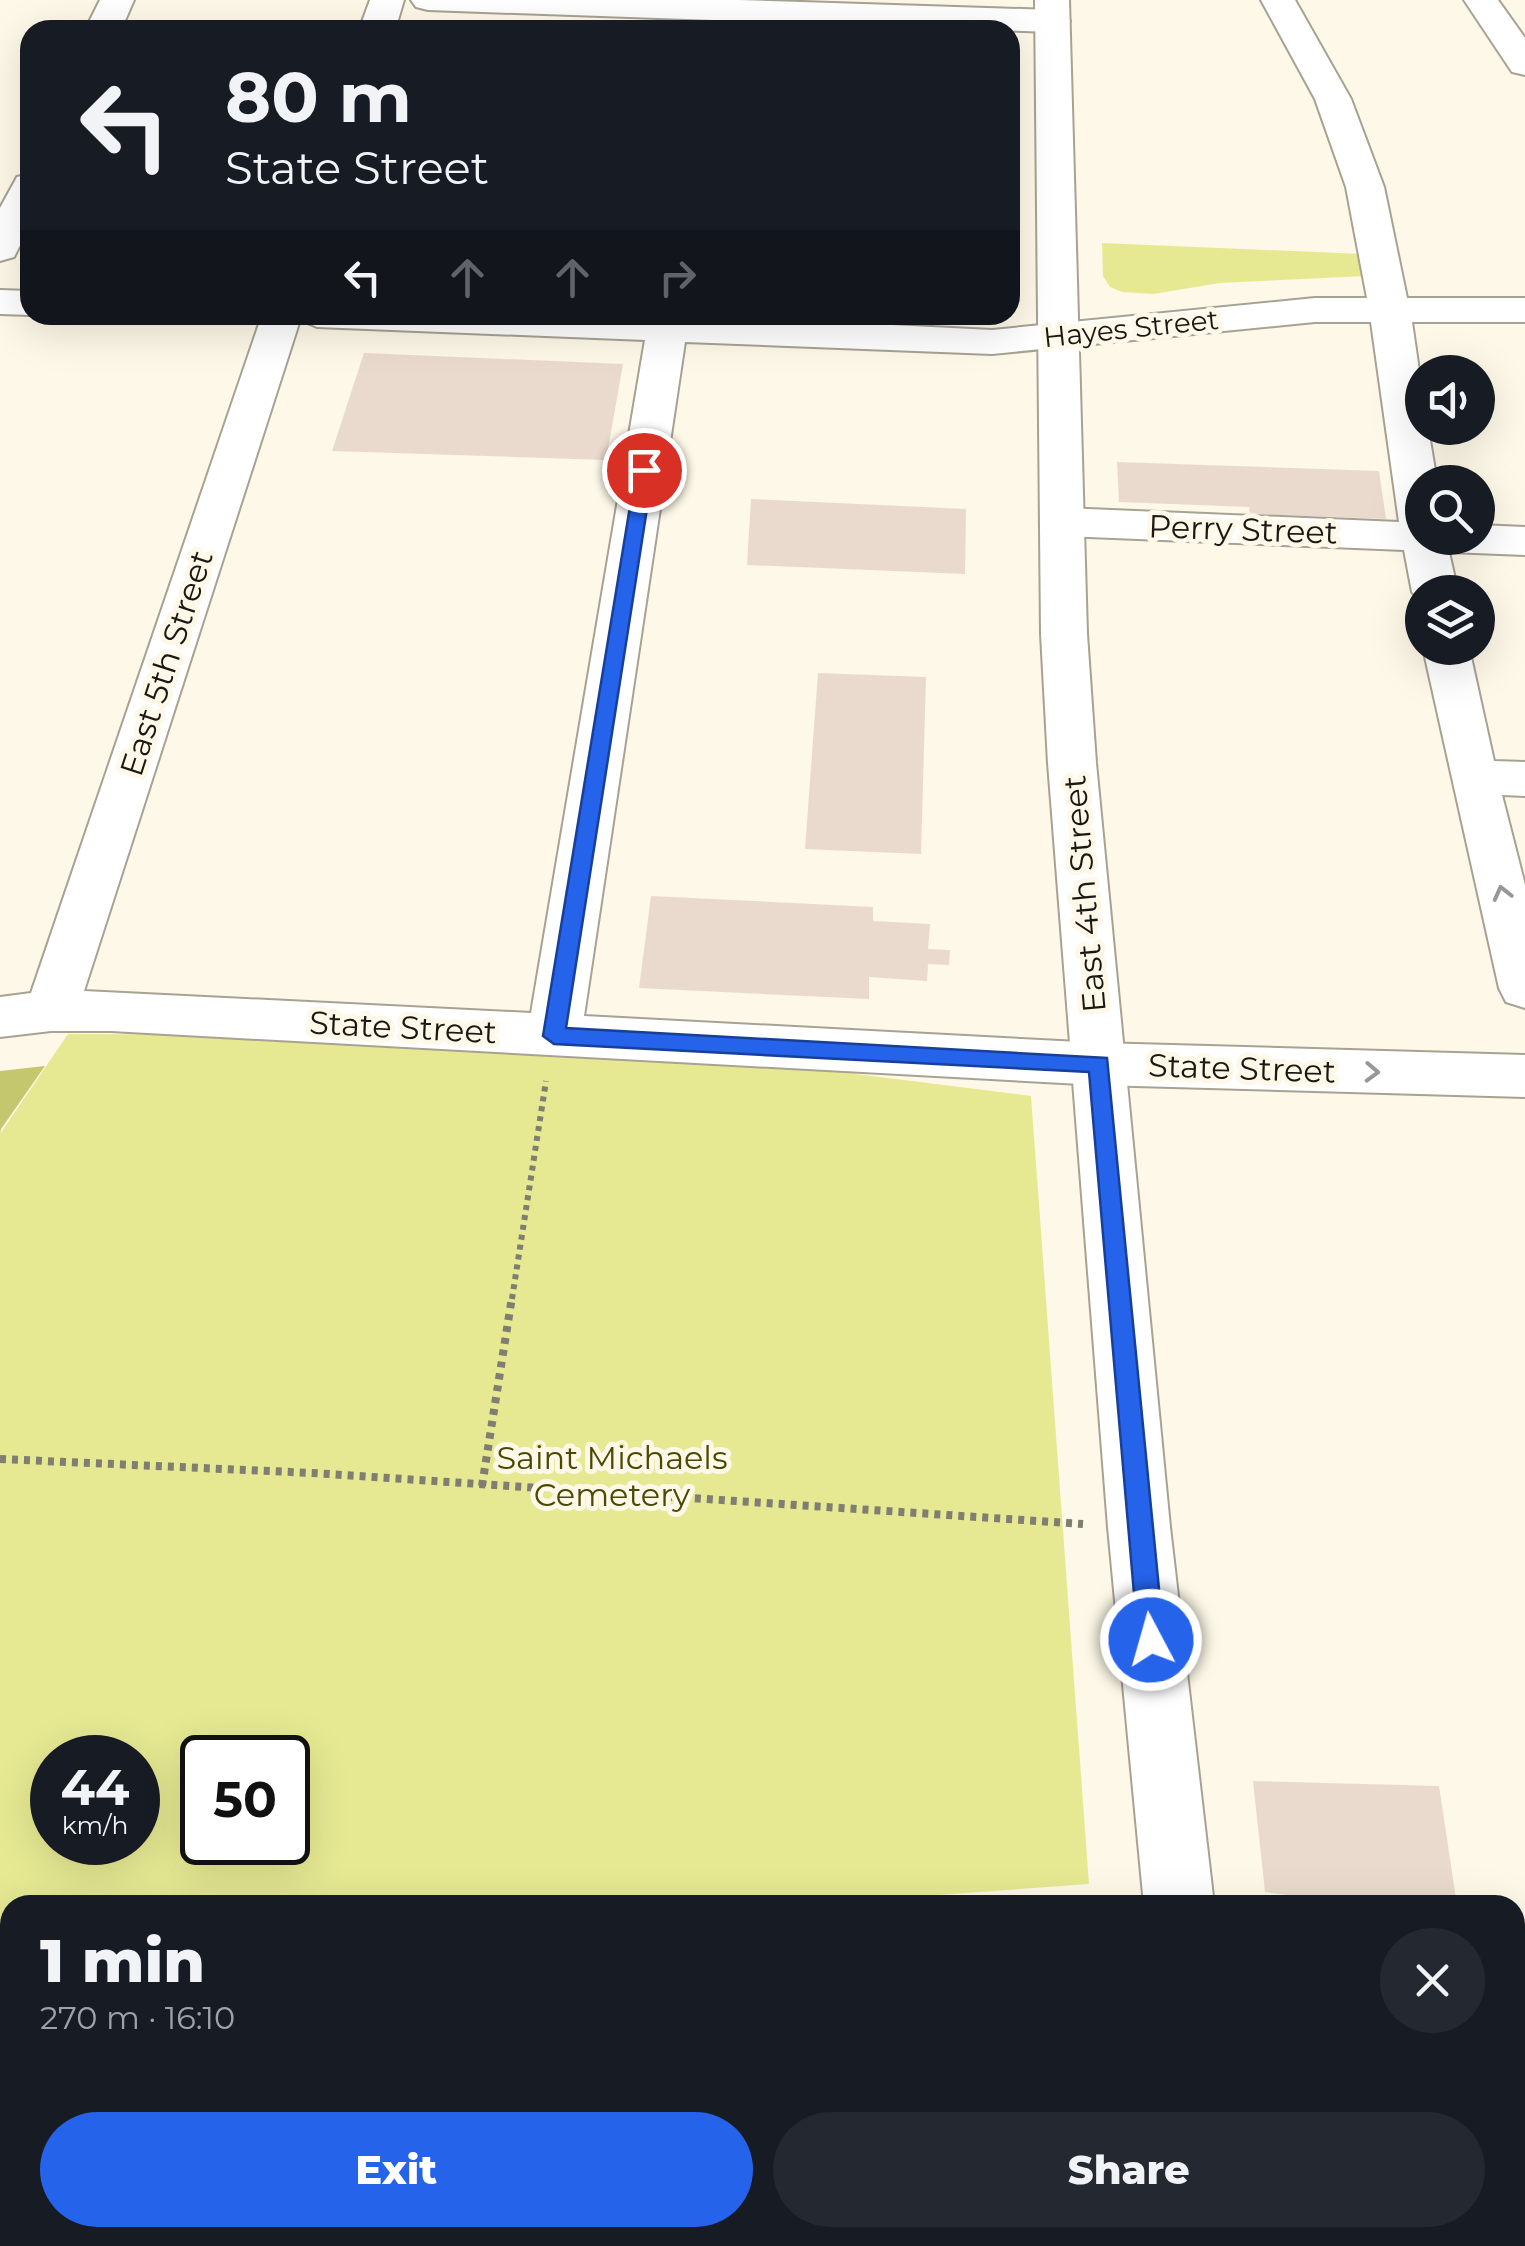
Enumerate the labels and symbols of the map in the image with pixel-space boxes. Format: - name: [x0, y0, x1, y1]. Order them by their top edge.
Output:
- street label: Hayes Street: [1042, 302, 1220, 354]
- pin: [602, 428, 687, 513]
- street label: Perry Street: [1148, 506, 1338, 552]
- street label: East 5th Street: [111, 545, 221, 781]
- street label: East 4th Street: [1054, 774, 1114, 1014]
- one-way arrow: [1492, 885, 1513, 902]
- street label: State Street: [308, 1003, 498, 1051]
- street label: State Street: [1147, 1045, 1337, 1091]
- one-way arrow: [1364, 1061, 1380, 1082]
- park label: Saint Michaels Cemetery: [496, 1438, 728, 1514]
- position arrow: [1099, 1588, 1203, 1692]
- speed limit sign: 50: [180, 1735, 310, 1865]

